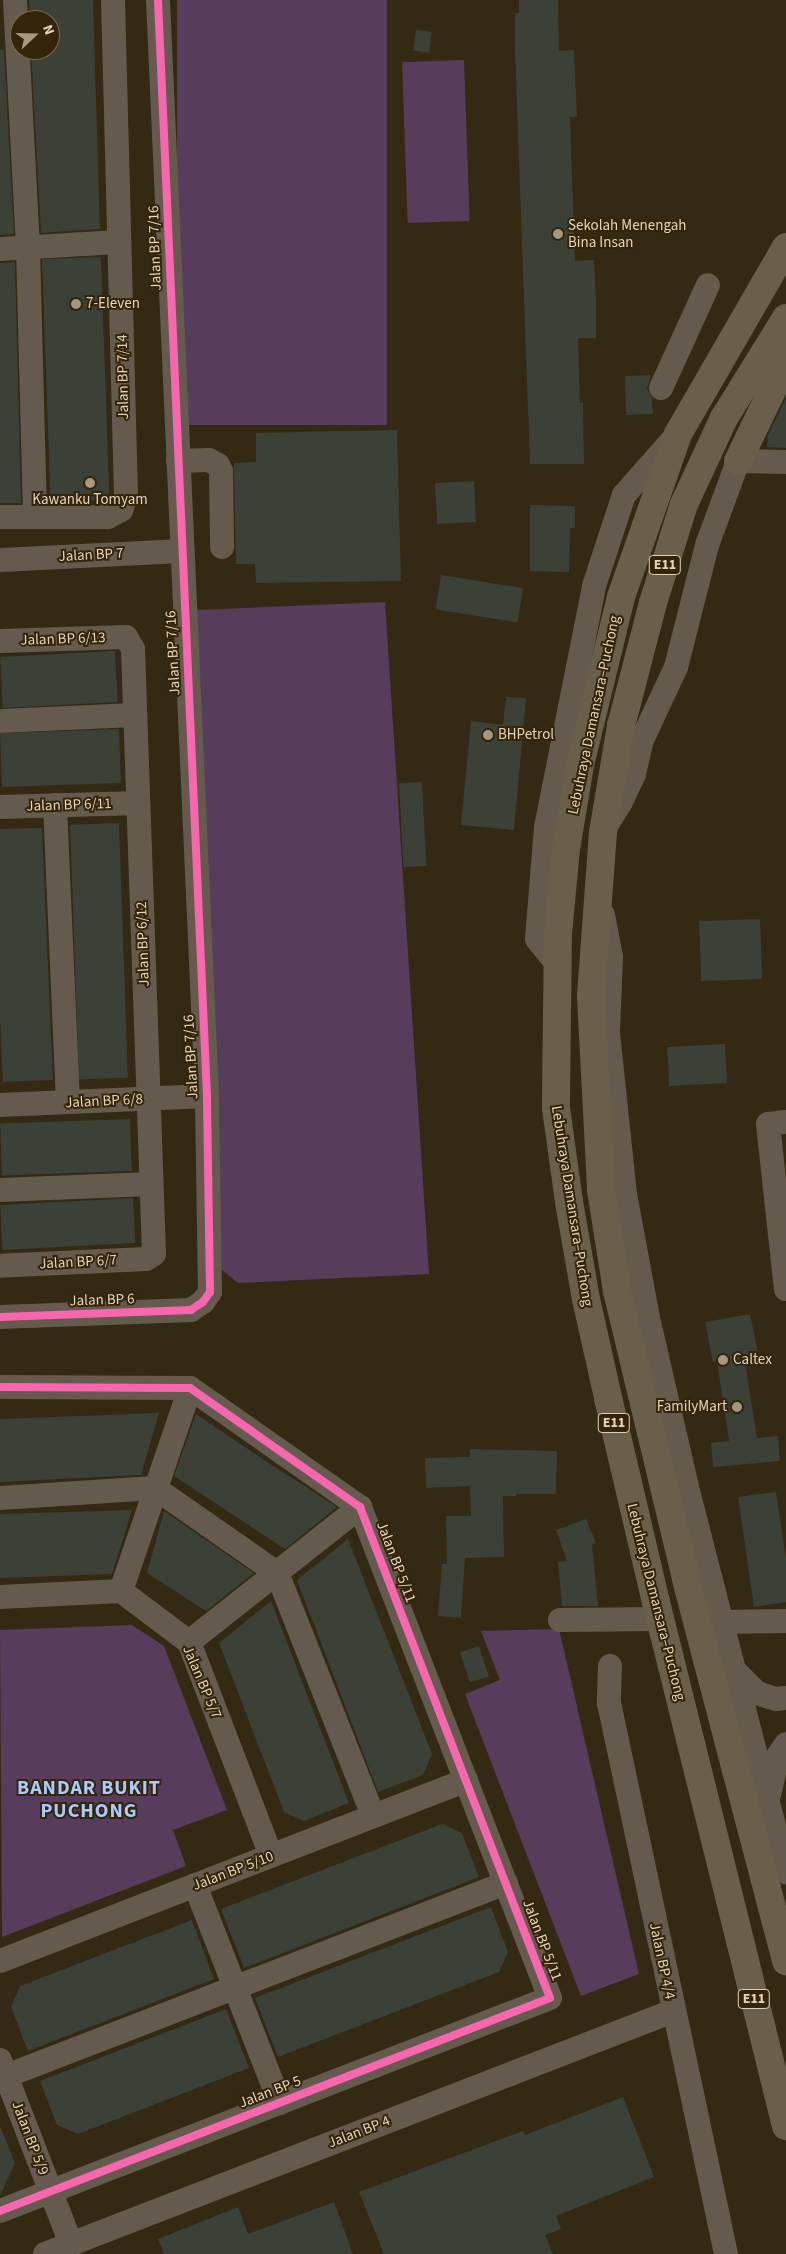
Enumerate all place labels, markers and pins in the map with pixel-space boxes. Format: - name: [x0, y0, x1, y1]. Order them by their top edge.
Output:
- place label: Sekolah Menengah Bina Insan: [568, 216, 687, 251]
- marker: Sekolah Menengah Bina Insan: [552, 228, 564, 240]
- place label: 7-Eleven: [86, 295, 140, 313]
- marker: 7-Eleven: [70, 298, 82, 310]
- marker: Kawanku Tomyam: [84, 477, 96, 489]
- place label: Kawanku Tomyam: [32, 491, 148, 509]
- place label: BHPetrol: [498, 726, 554, 744]
- marker: BHPetrol: [482, 729, 494, 741]
- place label: Caltex: [733, 1351, 772, 1369]
- marker: Caltex: [717, 1354, 729, 1366]
- place label: FamilyMart: [657, 1398, 727, 1416]
- marker: FamilyMart: [731, 1401, 743, 1413]

